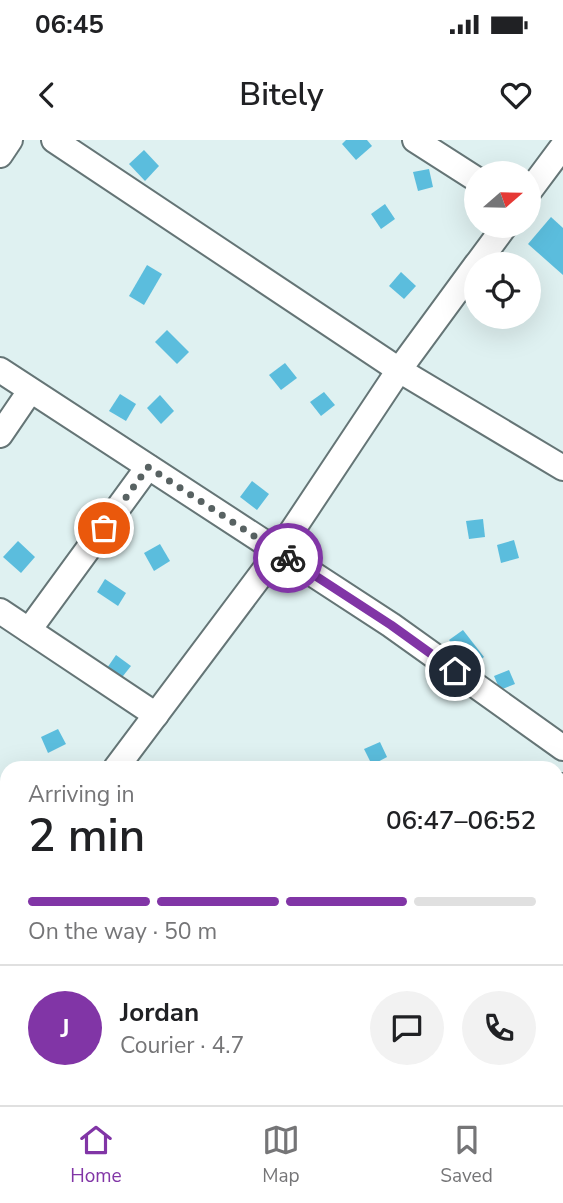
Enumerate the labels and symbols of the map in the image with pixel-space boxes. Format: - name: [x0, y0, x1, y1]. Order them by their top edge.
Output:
- north arrow: [464, 161, 541, 238]
- pin: [74, 498, 134, 558]
- courier: [253, 523, 323, 593]
- pin: [425, 641, 485, 701]

